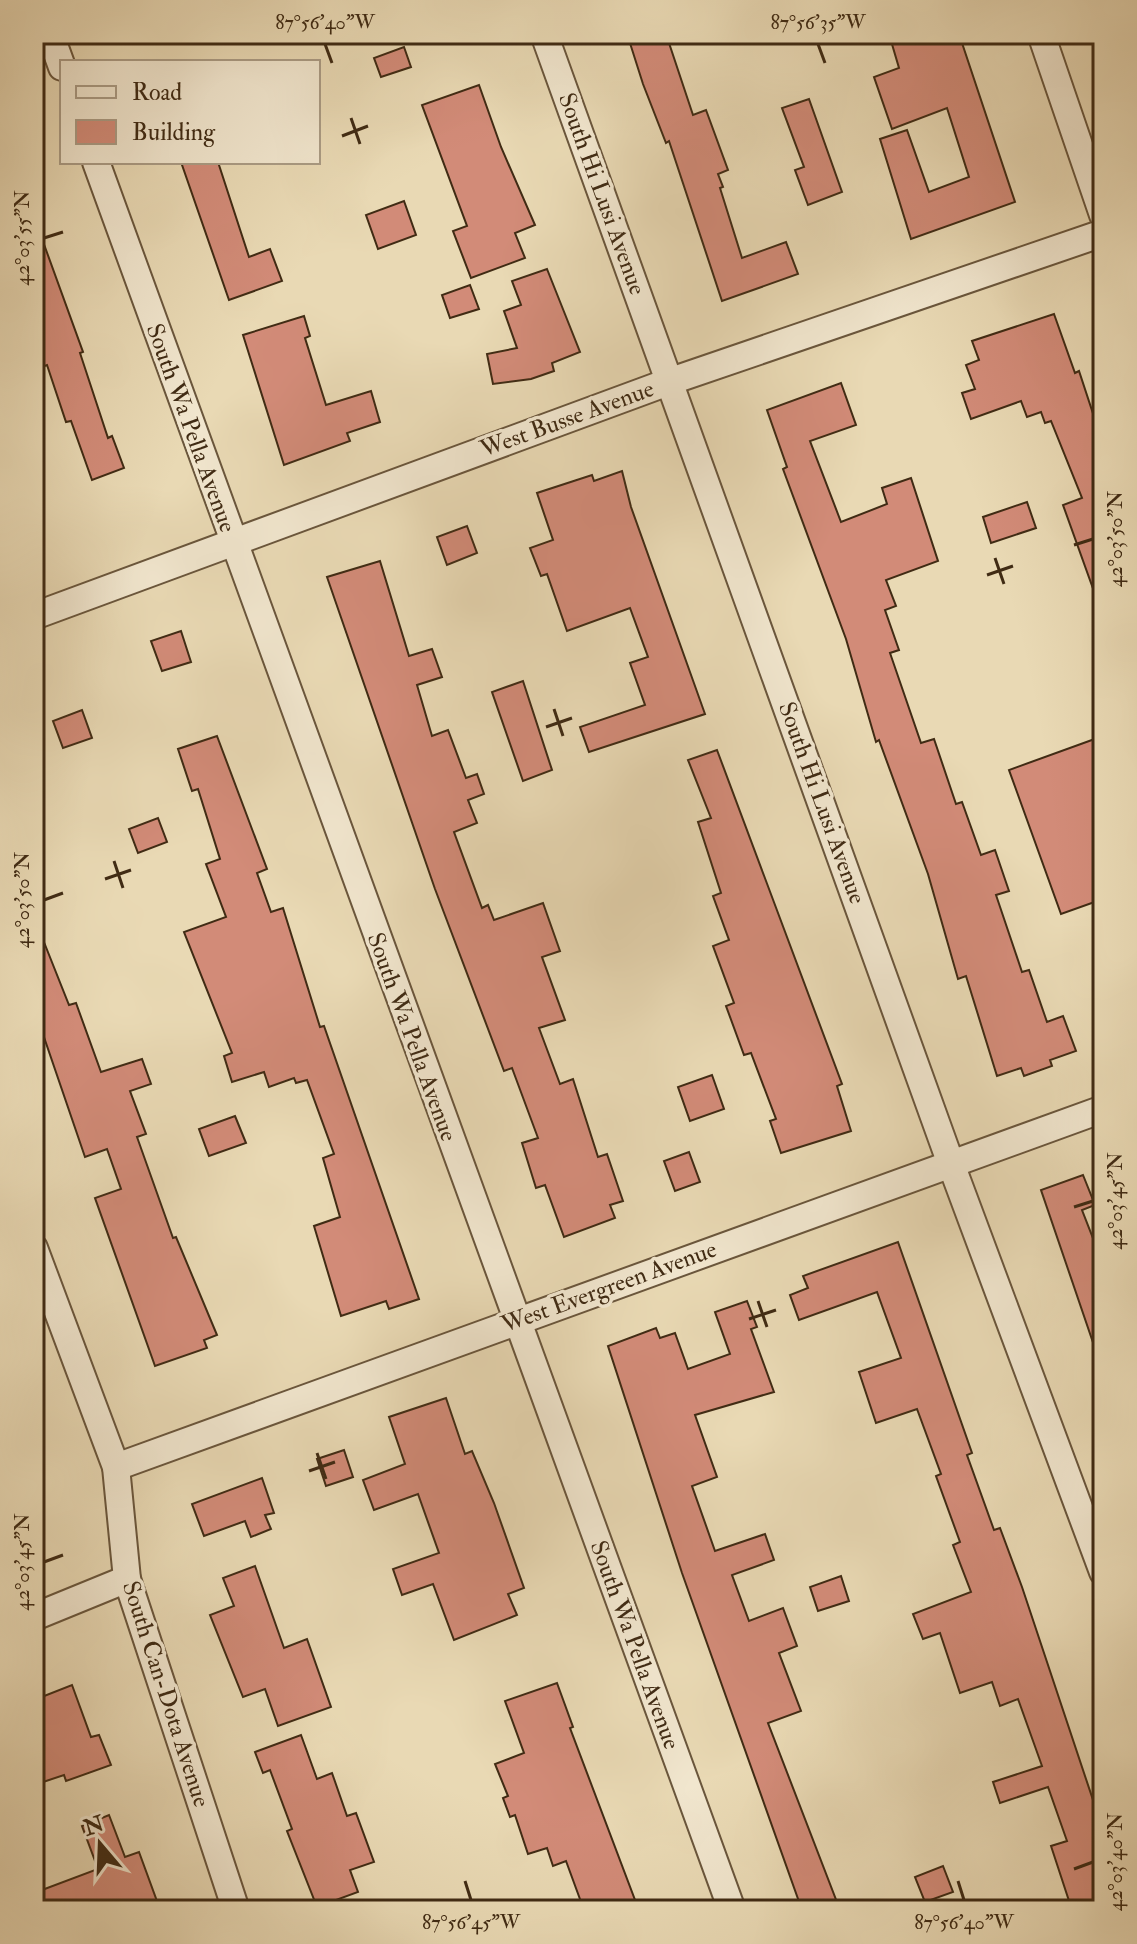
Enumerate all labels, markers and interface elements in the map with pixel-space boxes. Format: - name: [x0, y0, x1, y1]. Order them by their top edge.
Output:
- text: 87°56'40"W: [275, 10, 375, 35]
- text: 87°56'35"W: [770, 10, 866, 35]
- legend: [60, 60, 320, 164]
- text: Road: [132, 77, 182, 108]
- street label: South Hi Lusi Avenue: [551, 89, 653, 299]
- text: Building: [132, 117, 216, 148]
- text: 42°03'55"N: [10, 190, 35, 286]
- street label: South Wa Pella Avenue: [139, 319, 243, 537]
- street label: West Busse Avenue: [475, 373, 658, 465]
- text: 42°03'50"N: [1103, 491, 1128, 587]
- street label: South Hi Lusi Avenue: [771, 698, 873, 908]
- text: 42°03'50"N: [10, 852, 35, 948]
- street label: South Wa Pella Avenue: [360, 928, 464, 1146]
- text: 42°03'45"N: [1103, 1152, 1128, 1250]
- street label: West Evergreen Avenue: [496, 1234, 721, 1341]
- text: 42°03'45"N: [10, 1513, 35, 1611]
- street label: South Wa Pella Avenue: [583, 1536, 687, 1754]
- street label: South Can-Dota Avenue: [115, 1577, 217, 1811]
- north arrow: [60, 1804, 140, 1884]
- text: N: [79, 1809, 108, 1843]
- text: 42°03'40"N: [1103, 1813, 1128, 1911]
- text: 87°56'45"W: [422, 1910, 521, 1935]
- text: 87°56'40"W: [914, 1910, 1014, 1935]

